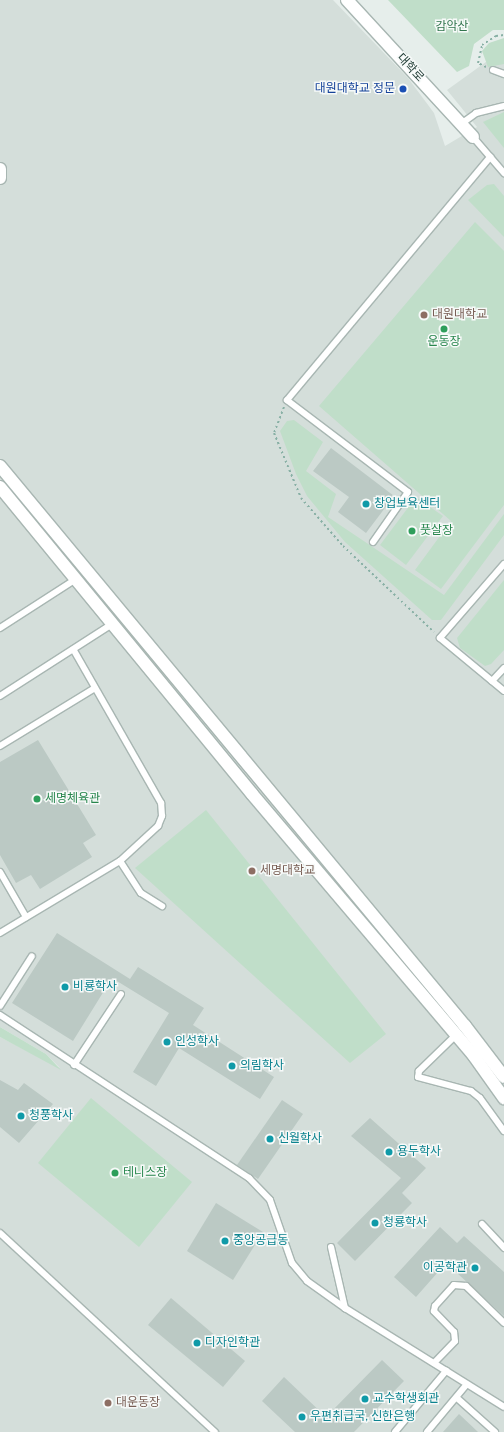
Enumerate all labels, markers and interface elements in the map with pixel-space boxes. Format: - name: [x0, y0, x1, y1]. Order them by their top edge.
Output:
- park label: 감악산: [435, 20, 469, 34]
- street label: 대학로: [393, 51, 427, 85]
- place label: 대원대학교 정문: [315, 82, 395, 96]
- marker: 대원대학교 정문: [398, 84, 408, 94]
- place label: 대원대학교: [432, 308, 487, 322]
- marker: 대원대학교: [419, 310, 429, 320]
- marker: 운동장: [439, 324, 449, 334]
- place label: 운동장: [427, 335, 461, 349]
- place label: 창업보육센터: [374, 497, 440, 511]
- marker: 창업보육센터: [361, 499, 371, 509]
- place label: 풋살장: [420, 524, 453, 538]
- marker: 풋살장: [407, 526, 417, 536]
- place label: 세명체육관: [45, 792, 100, 806]
- marker: 세명체육관: [32, 794, 42, 804]
- place label: 세명대학교: [260, 864, 315, 878]
- marker: 세명대학교: [247, 866, 257, 876]
- place label: 비룡학사: [73, 980, 117, 994]
- marker: 비룡학사: [60, 982, 70, 992]
- place label: 인성학사: [175, 1035, 219, 1049]
- marker: 인성학사: [162, 1037, 172, 1047]
- place label: 의림학사: [240, 1059, 284, 1073]
- marker: 의림학사: [227, 1061, 237, 1071]
- place label: 청풍학사: [29, 1109, 73, 1123]
- marker: 청풍학사: [16, 1111, 26, 1121]
- place label: 신월학사: [278, 1132, 322, 1146]
- marker: 신월학사: [265, 1134, 275, 1144]
- place label: 용두학사: [397, 1145, 441, 1159]
- marker: 용두학사: [384, 1147, 394, 1157]
- place label: 테니스장: [123, 1166, 167, 1180]
- marker: 테니스장: [110, 1168, 120, 1178]
- place label: 청룡학사: [383, 1216, 427, 1230]
- marker: 청룡학사: [370, 1218, 380, 1228]
- place label: 중앙공급동: [233, 1234, 288, 1248]
- marker: 중앙공급동: [220, 1236, 230, 1246]
- place label: 이공학관: [423, 1261, 467, 1275]
- marker: 이공학관: [470, 1263, 480, 1273]
- place label: 디자인학관: [205, 1336, 260, 1350]
- marker: 디자인학관: [192, 1338, 202, 1348]
- place label: 교수학생회관: [373, 1392, 439, 1406]
- marker: 교수학생회관: [360, 1394, 370, 1404]
- place label: 대운동장: [116, 1396, 160, 1410]
- marker: 대운동장: [103, 1398, 113, 1408]
- place label: 우편취급국, 신한은행: [310, 1410, 415, 1424]
- marker: 우편취급국, 신한은행: [297, 1412, 307, 1422]

